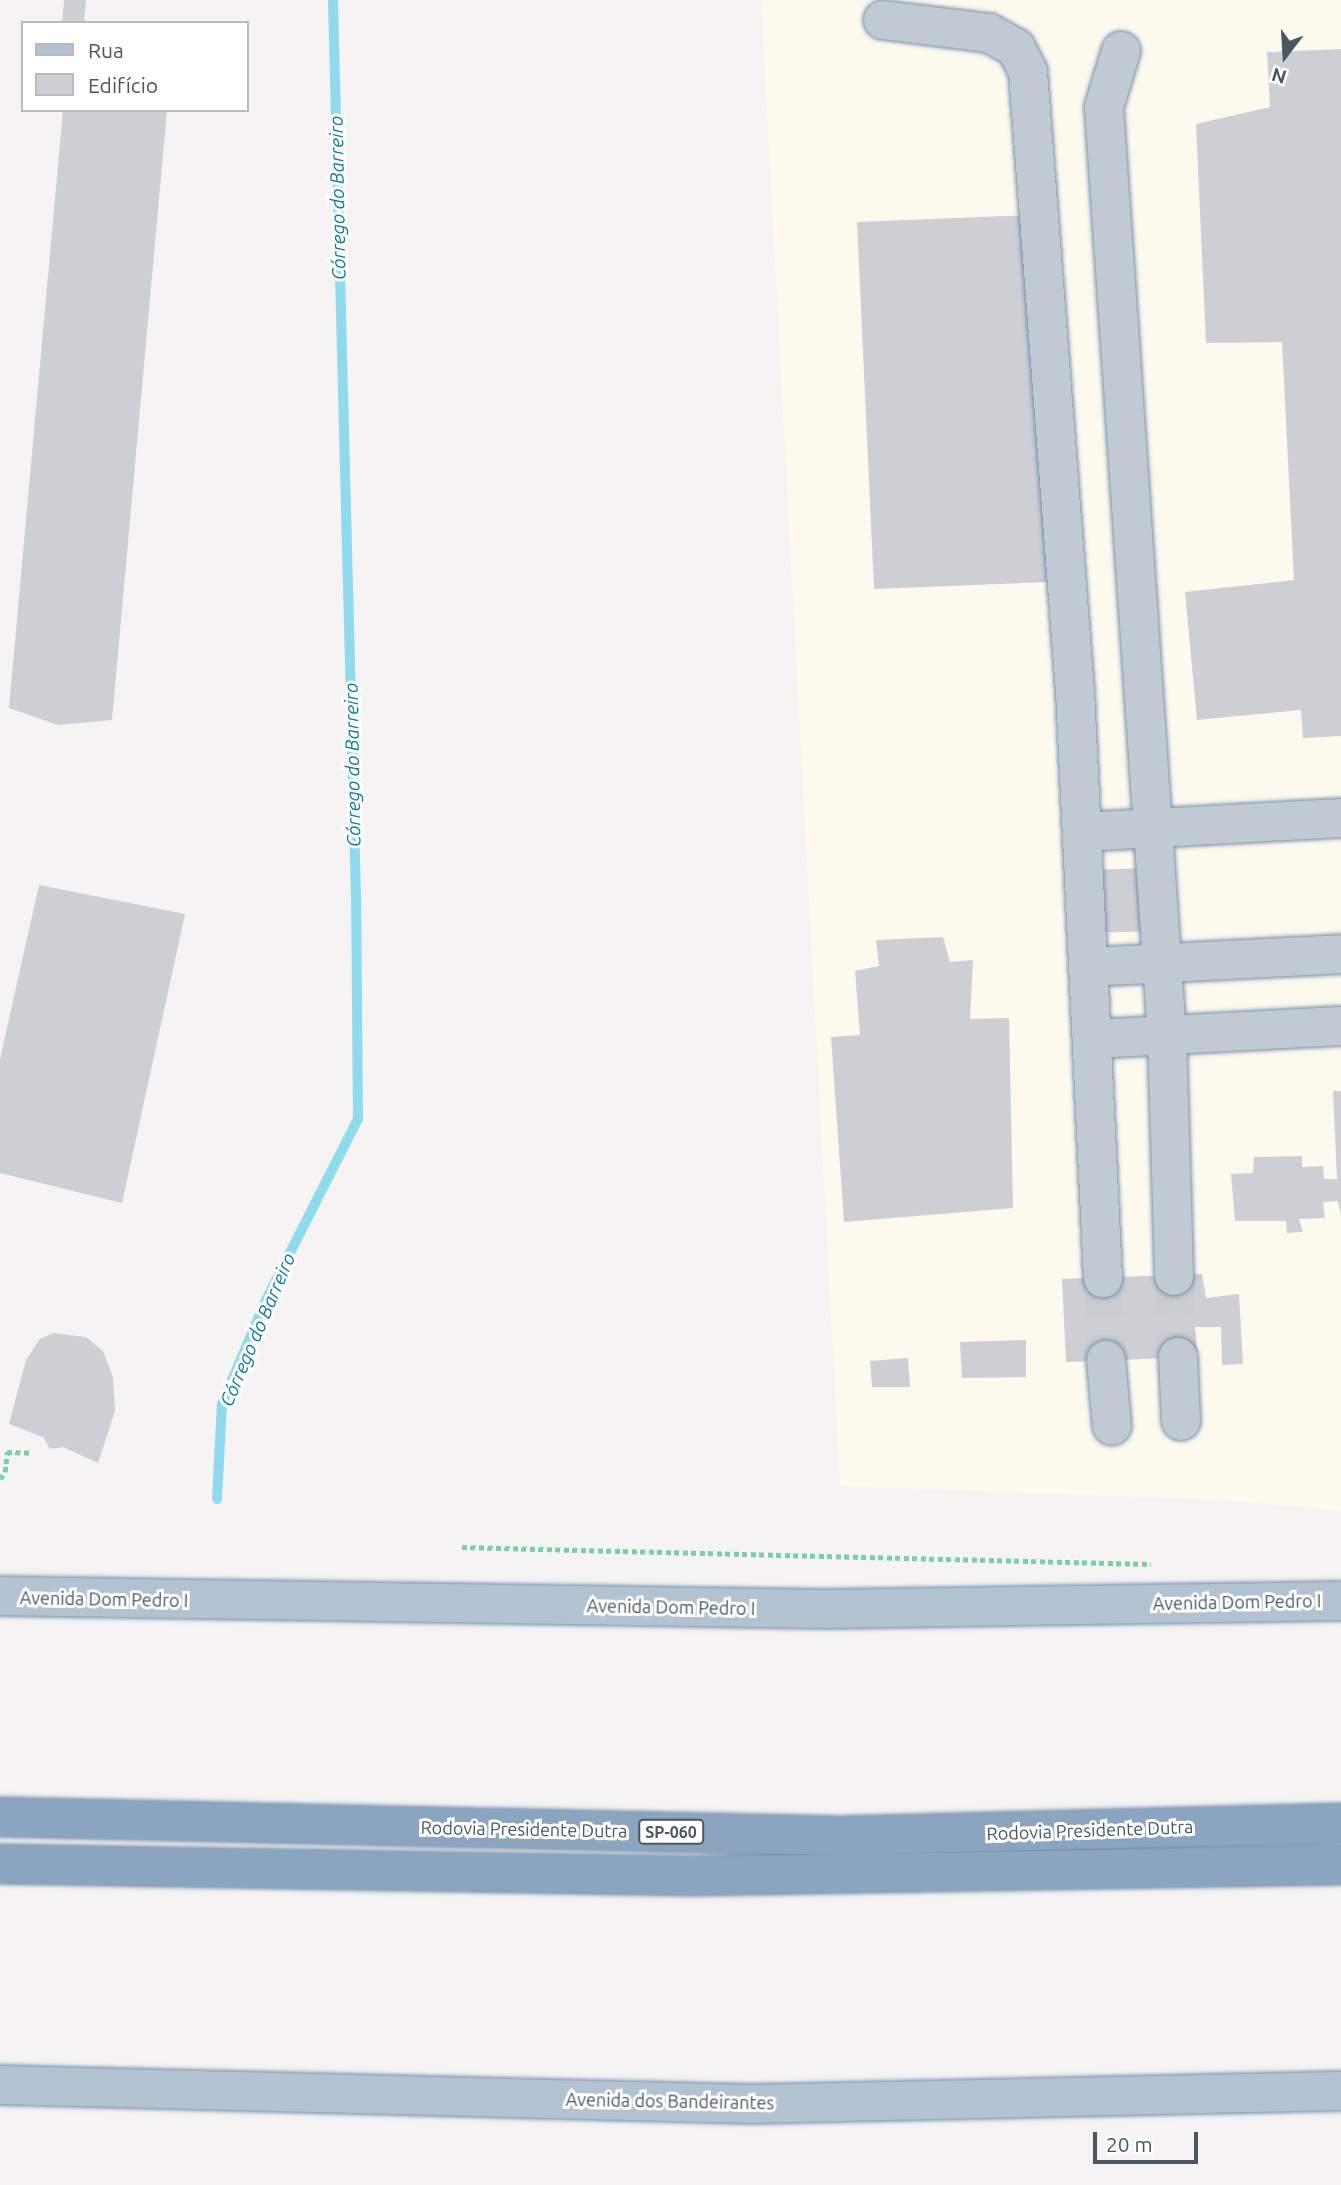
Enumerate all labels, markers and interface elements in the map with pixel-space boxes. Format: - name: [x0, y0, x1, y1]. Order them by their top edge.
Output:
- legend: [21, 21, 248, 112]
- north arrow: [1250, 21, 1320, 91]
- text: Rua: [88, 38, 124, 62]
- text: N: [1269, 63, 1289, 89]
- text: Edifício: [88, 73, 158, 97]
- water label: Córrego do Barreiro: [325, 116, 351, 280]
- water label: Córrego do Barreiro: [340, 683, 366, 847]
- water label: Córrego do Barreiro: [215, 1250, 301, 1410]
- street label: Avenida Dom Pedro I: [20, 1587, 188, 1611]
- street label: Avenida Dom Pedro I: [1153, 1590, 1321, 1614]
- street label: Avenida Dom Pedro I: [587, 1595, 755, 1619]
- street label: Rodovia Presidente Dutra: [420, 1816, 628, 1842]
- street label: Rodovia Presidente Dutra: [986, 1816, 1194, 1844]
- road number: SP-060: [638, 1820, 704, 1844]
- street label: Avenida dos Bandeirantes: [566, 2088, 774, 2114]
- scale bar: [1096, 2118, 1201, 2162]
- text: 20 m: [1106, 2132, 1153, 2156]

